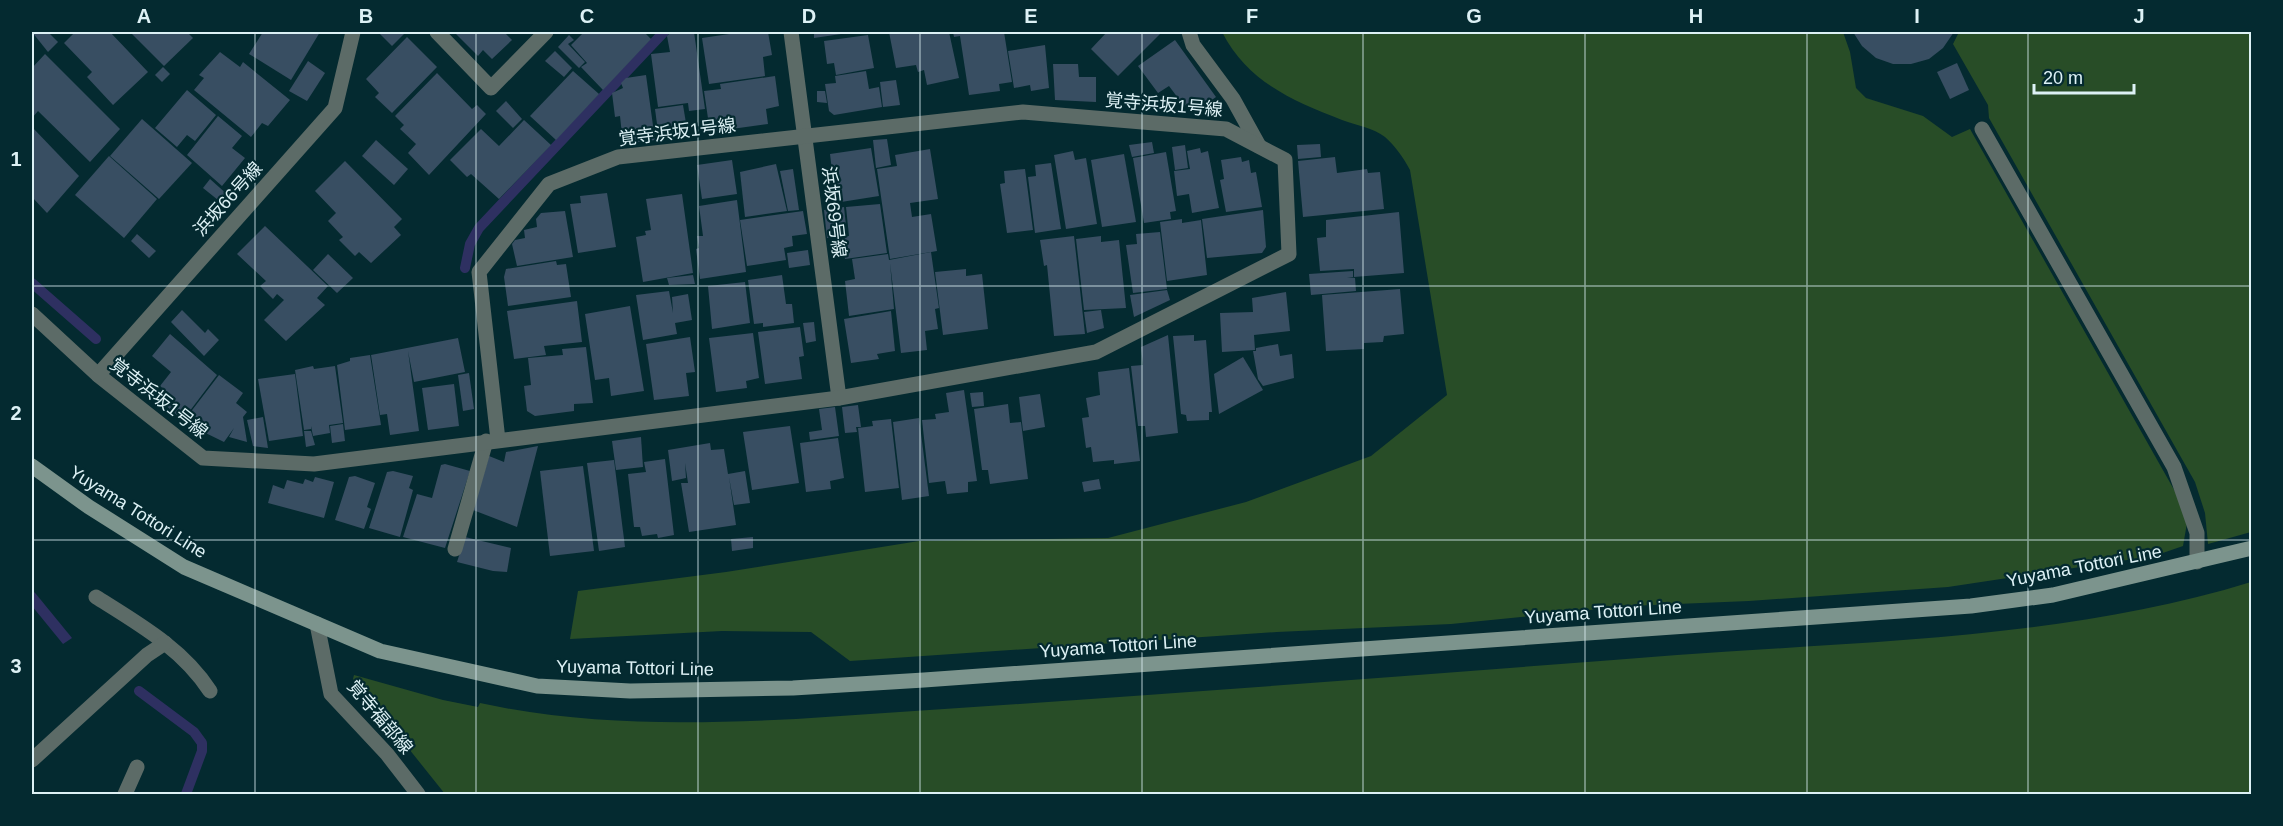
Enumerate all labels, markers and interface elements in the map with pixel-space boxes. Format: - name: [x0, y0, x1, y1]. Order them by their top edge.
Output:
- text: A: [137, 5, 151, 27]
- text: B: [359, 5, 373, 27]
- text: C: [580, 5, 594, 27]
- text: D: [802, 5, 816, 27]
- text: E: [1024, 5, 1038, 27]
- text: F: [1246, 5, 1258, 27]
- text: G: [1466, 5, 1482, 27]
- text: H: [1689, 5, 1703, 27]
- text: I: [1914, 5, 1920, 27]
- text: J: [2133, 5, 2145, 27]
- scale bar: [2034, 57, 2134, 95]
- text: 20 m: [2043, 68, 2083, 88]
- street label: 覚寺浜坂1号線: [1104, 90, 1224, 120]
- street label: 覚寺浜坂1号線: [617, 115, 737, 149]
- text: 1: [10, 148, 22, 170]
- street label: 浜坂66号線: [190, 158, 266, 240]
- street label: 浜坂69号線: [818, 165, 850, 259]
- street label: 覚寺浜坂1号線: [106, 354, 212, 442]
- text: 2: [10, 402, 22, 424]
- street label: Yuyama Tottori Line: [66, 462, 210, 562]
- street label: Yuyama Tottori Line: [2005, 541, 2163, 591]
- street label: Yuyama Tottori Line: [1524, 597, 1682, 627]
- street label: Yuyama Tottori Line: [1039, 631, 1197, 661]
- text: 3: [10, 655, 22, 677]
- street label: Yuyama Tottori Line: [556, 657, 714, 679]
- street label: 覚寺福部線: [343, 676, 417, 758]

